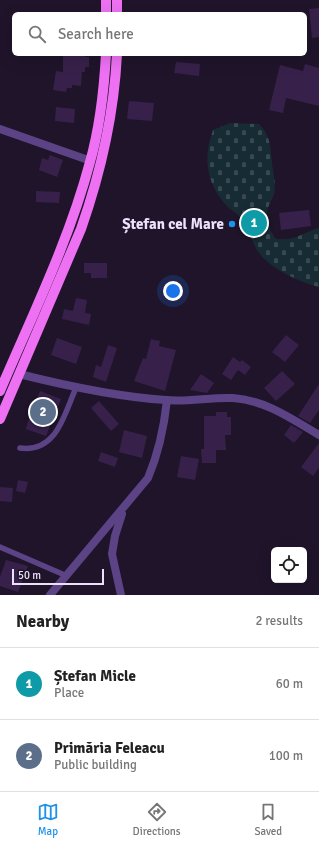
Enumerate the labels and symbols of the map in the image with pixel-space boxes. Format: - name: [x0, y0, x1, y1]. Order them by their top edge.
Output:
- pin: 1: [241, 208, 267, 238]
- place label: Ștefan cel Mare: [122, 215, 224, 234]
- marker: Ștefan cel Mare: [227, 219, 237, 229]
- your location: [163, 281, 183, 301]
- pin: 2: [30, 397, 56, 427]
- scale bar: [12, 567, 104, 586]

